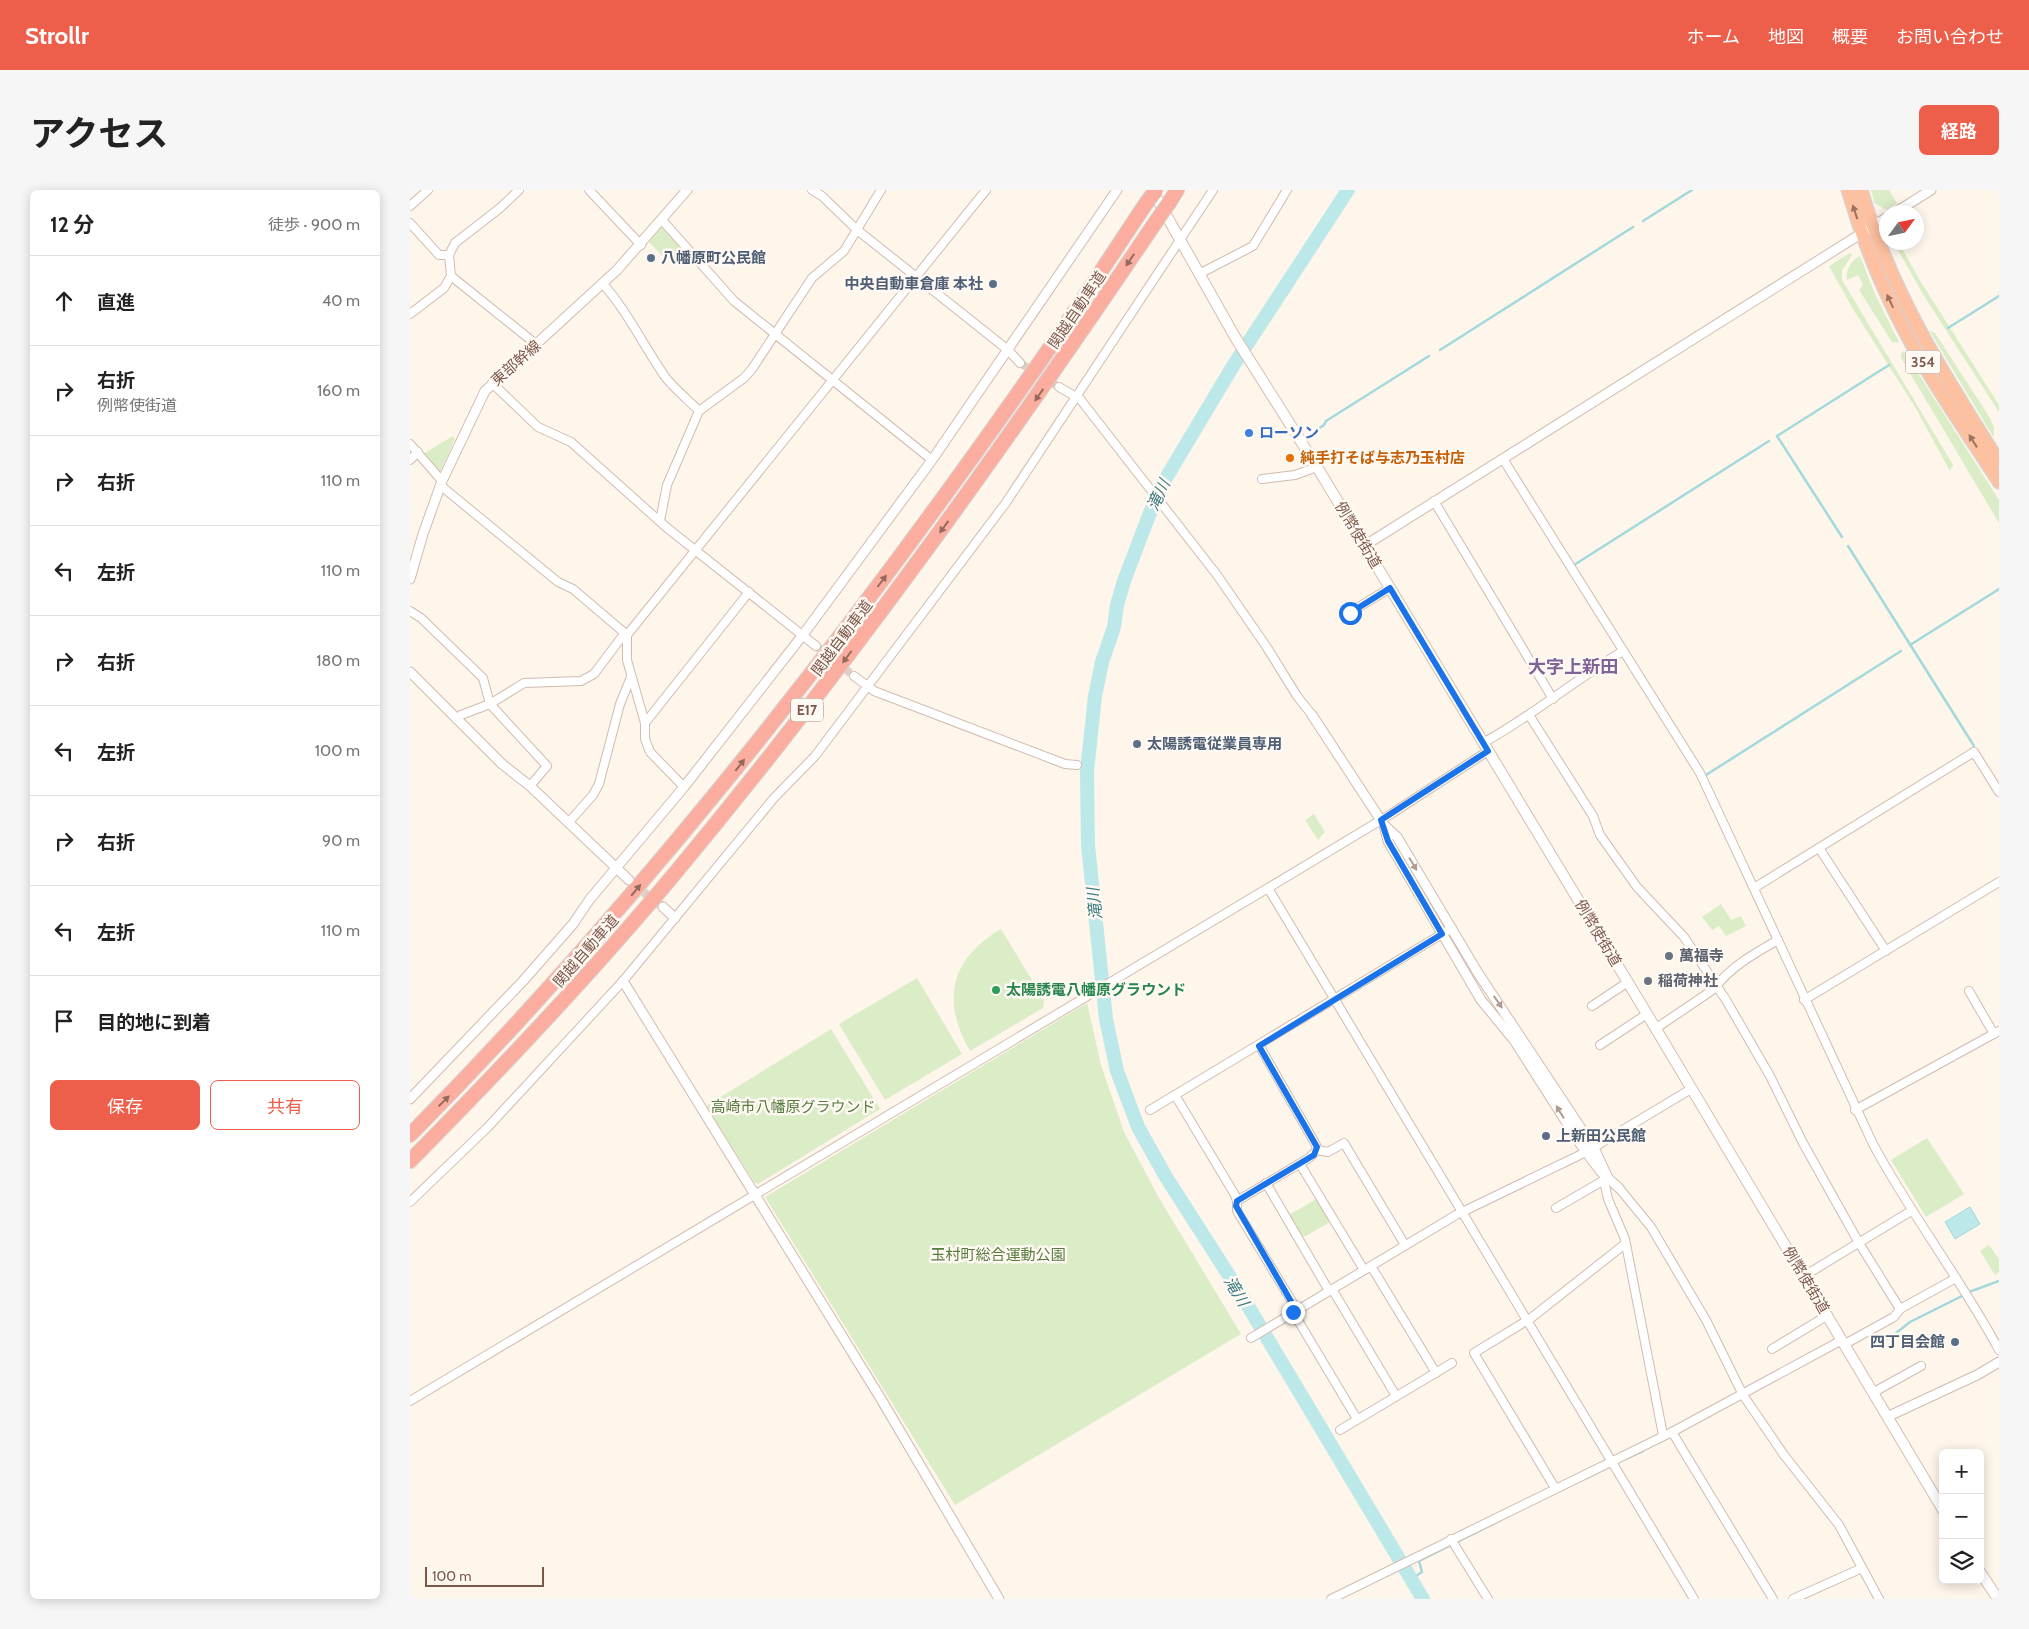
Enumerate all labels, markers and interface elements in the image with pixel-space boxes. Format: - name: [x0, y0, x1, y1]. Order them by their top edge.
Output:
- text: Strollr: [25, 21, 89, 50]
- text: ホーム: [1687, 26, 1740, 48]
- text: 地図: [1768, 26, 1804, 48]
- text: 概要: [1832, 26, 1868, 48]
- text: お問い合わせ: [1896, 26, 2004, 48]
- button: 経路: [1919, 105, 1999, 155]
- text: アクセス: [30, 112, 168, 155]
- one-way arrow: [1850, 204, 1858, 219]
- north arrow: [1879, 205, 1924, 250]
- text: 12 分: [50, 212, 95, 237]
- text: 徒歩 · 900 m: [268, 215, 360, 234]
- place label: 八幡原町公民館: [661, 249, 766, 267]
- marker: 八幡原町公民館: [645, 252, 657, 264]
- one-way arrow: [1125, 254, 1135, 267]
- street label: 関越自動車道: [1044, 268, 1110, 352]
- place label: 中央自動車倉庫 本社: [845, 275, 983, 293]
- marker: 中央自動車倉庫 本社: [987, 278, 999, 290]
- icon: ahead: [50, 287, 78, 315]
- text: 直進: [97, 291, 135, 314]
- text: 40 m: [322, 291, 360, 310]
- one-way arrow: [1885, 294, 1893, 308]
- street label: 東部幹線: [487, 337, 545, 389]
- road number: 354: [1906, 350, 1940, 373]
- text: 右折: [97, 369, 135, 392]
- icon: right: [50, 377, 78, 405]
- text: 160 m: [317, 381, 360, 400]
- one-way arrow: [1034, 388, 1044, 402]
- text: 例幣使街道: [97, 396, 177, 415]
- place label: ローソン: [1259, 424, 1319, 442]
- marker: ローソン: [1243, 427, 1255, 439]
- one-way arrow: [1968, 434, 1978, 447]
- place label: 純手打そば与志乃玉村店: [1300, 449, 1465, 467]
- marker: 純手打そば与志乃玉村店: [1284, 452, 1296, 464]
- icon: right: [50, 467, 78, 495]
- text: 右折: [97, 471, 135, 494]
- text: 110 m: [321, 471, 360, 490]
- water label: 滝川: [1143, 475, 1175, 514]
- street label: 例幣使街道: [1331, 498, 1385, 572]
- one-way arrow: [939, 520, 950, 533]
- icon: left: [50, 557, 78, 585]
- text: 左折: [97, 561, 135, 584]
- text: 110 m: [321, 561, 360, 580]
- one-way arrow: [877, 574, 887, 588]
- street label: 関越自動車道: [808, 597, 876, 679]
- route start: [1339, 602, 1362, 625]
- icon: right: [50, 647, 78, 675]
- one-way arrow: [842, 650, 852, 664]
- text: 右折: [97, 651, 135, 674]
- text: 180 m: [316, 651, 360, 670]
- district label: 大字上新田: [1528, 656, 1618, 678]
- road number: E17: [791, 698, 823, 722]
- place label: 太陽誘電従業員専用: [1147, 735, 1282, 753]
- icon: left: [50, 737, 78, 765]
- marker: 太陽誘電従業員専用: [1131, 738, 1143, 750]
- text: 左折: [97, 741, 135, 764]
- text: 100 m: [315, 741, 360, 760]
- one-way arrow: [735, 758, 745, 772]
- icon: right: [50, 827, 78, 855]
- text: 右折: [97, 831, 135, 854]
- text: 90 m: [322, 831, 360, 850]
- one-way arrow: [1409, 857, 1418, 870]
- one-way arrow: [631, 884, 642, 897]
- water label: 滝川: [1083, 885, 1106, 921]
- street label: 例幣使街道: [1571, 896, 1625, 970]
- street label: 関越自動車道: [550, 911, 622, 991]
- icon: left: [50, 917, 78, 945]
- text: 左折: [97, 921, 135, 944]
- text: 110 m: [321, 921, 360, 940]
- place label: 萬福寺: [1679, 947, 1724, 965]
- marker: 萬福寺: [1663, 950, 1675, 962]
- place label: 稲荷神社: [1658, 972, 1718, 990]
- marker: 稲荷神社: [1642, 975, 1654, 987]
- place label: 太陽誘電八幡原グラウンド: [1006, 981, 1186, 999]
- marker: 太陽誘電八幡原グラウンド: [990, 984, 1002, 996]
- one-way arrow: [1493, 995, 1503, 1009]
- icon: arrive: [50, 1007, 78, 1035]
- text: 目的地に到着: [97, 1011, 211, 1034]
- button: 保存: [50, 1080, 200, 1130]
- button: 共有: [210, 1080, 360, 1130]
- one-way arrow: [438, 1095, 450, 1107]
- park label: 高崎市八幡原グラウンド: [710, 1098, 876, 1116]
- one-way arrow: [1555, 1105, 1564, 1118]
- place label: 上新田公民館: [1556, 1127, 1646, 1145]
- marker: 上新田公民館: [1540, 1130, 1552, 1142]
- street label: 例幣使街道: [1779, 1243, 1833, 1317]
- park label: 玉村町総合運動公園: [930, 1246, 1066, 1264]
- water label: 滝川: [1220, 1273, 1254, 1312]
- route end: [1282, 1301, 1305, 1324]
- place label: 四丁目会館: [1870, 1333, 1945, 1351]
- marker: 四丁目会館: [1949, 1336, 1961, 1348]
- map controls: [1939, 1449, 1984, 1584]
- button: +: [1939, 1449, 1984, 1494]
- button: −: [1939, 1494, 1984, 1539]
- button: layers: [1939, 1539, 1984, 1584]
- scale bar: [425, 1564, 544, 1587]
- text: 100 m: [432, 1567, 472, 1585]

